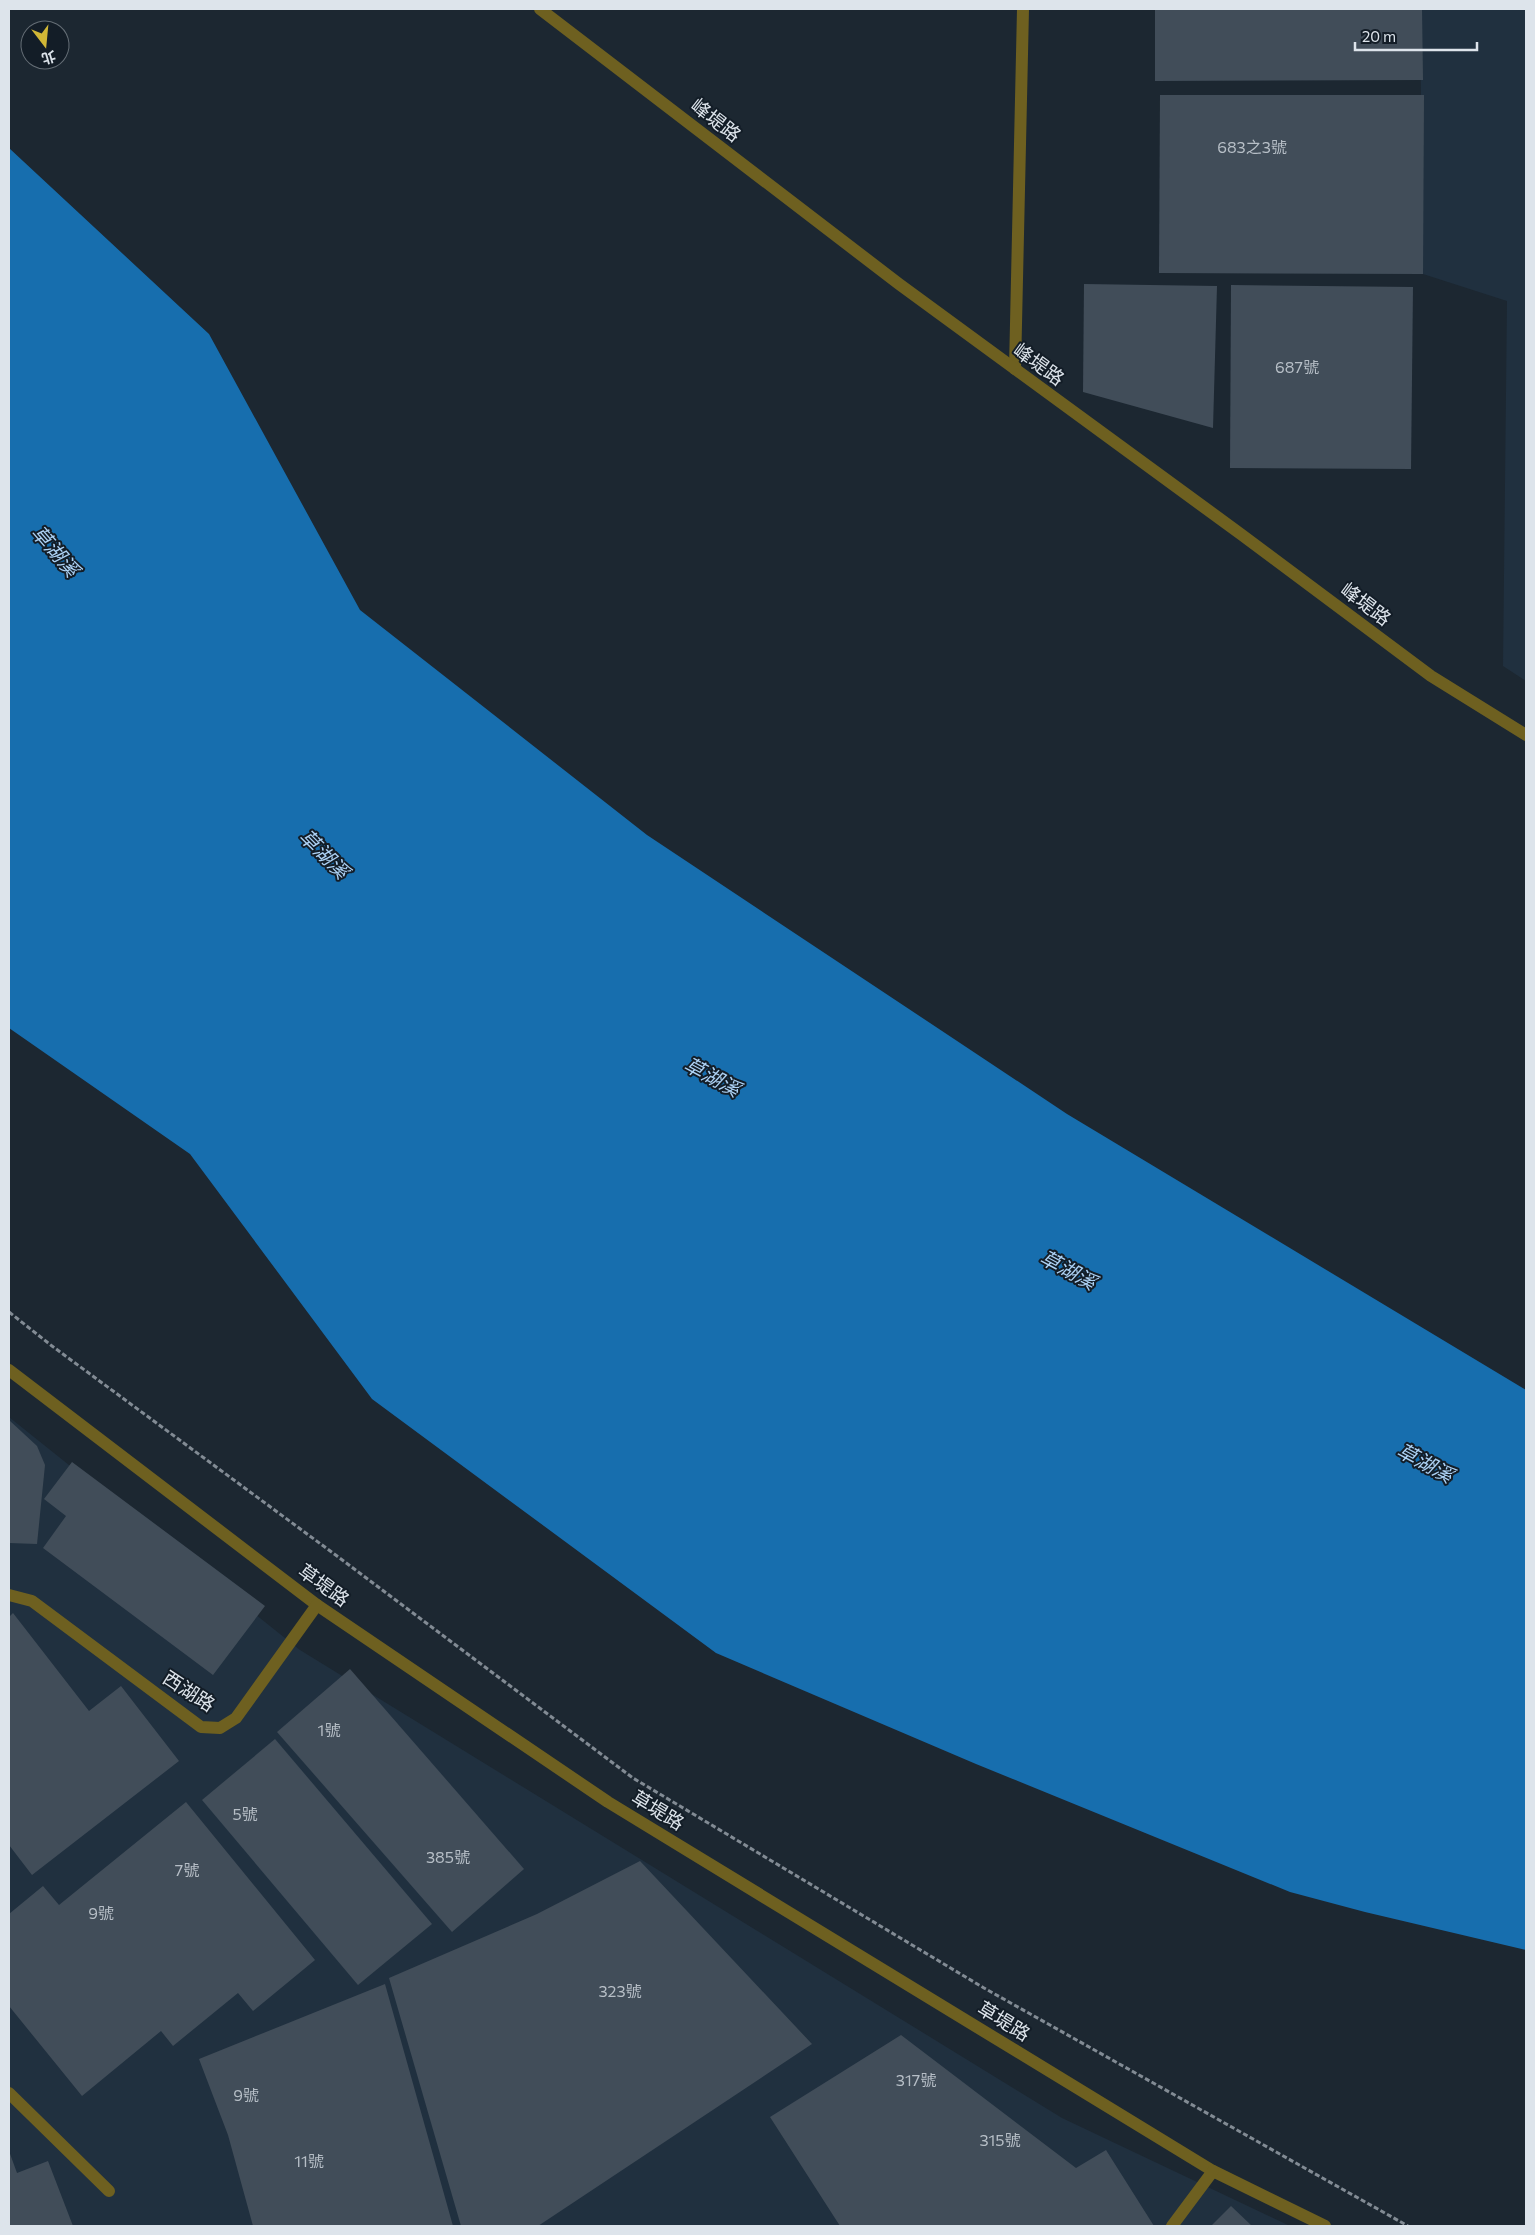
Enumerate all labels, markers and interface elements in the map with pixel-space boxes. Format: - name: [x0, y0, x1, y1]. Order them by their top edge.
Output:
- north arrow: [20, 20, 70, 70]
- scale bar: [1355, 20, 1478, 52]
- text: 20 m: [1362, 27, 1396, 45]
- text: 北: [40, 48, 58, 68]
- street label: 峰堤路: [687, 93, 746, 146]
- house number: 683之3號: [1217, 137, 1287, 156]
- street label: 峰堤路: [1009, 338, 1069, 390]
- house number: 687號: [1275, 357, 1319, 376]
- water label: 草湖溪: [27, 520, 86, 583]
- street label: 峰堤路: [1337, 577, 1396, 630]
- water label: 草湖溪: [295, 824, 357, 885]
- water label: 草湖溪: [680, 1051, 747, 1102]
- water label: 草湖溪: [1036, 1244, 1103, 1295]
- water label: 草湖溪: [1393, 1437, 1460, 1488]
- street label: 草堤路: [294, 1559, 354, 1611]
- street label: 西湖路: [159, 1665, 219, 1716]
- house number: 1號: [318, 1720, 340, 1739]
- street label: 草堤路: [628, 1785, 689, 1834]
- house number: 5號: [232, 1804, 258, 1823]
- house number: 385號: [426, 1847, 470, 1866]
- house number: 7號: [175, 1860, 199, 1879]
- house number: 9號: [88, 1903, 114, 1922]
- house number: 323號: [598, 1981, 642, 2000]
- street label: 草堤路: [974, 1996, 1035, 2045]
- house number: 317號: [896, 2070, 936, 2089]
- house number: 9號: [233, 2085, 259, 2104]
- house number: 315號: [979, 2130, 1021, 2149]
- house number: 11號: [294, 2151, 324, 2170]

